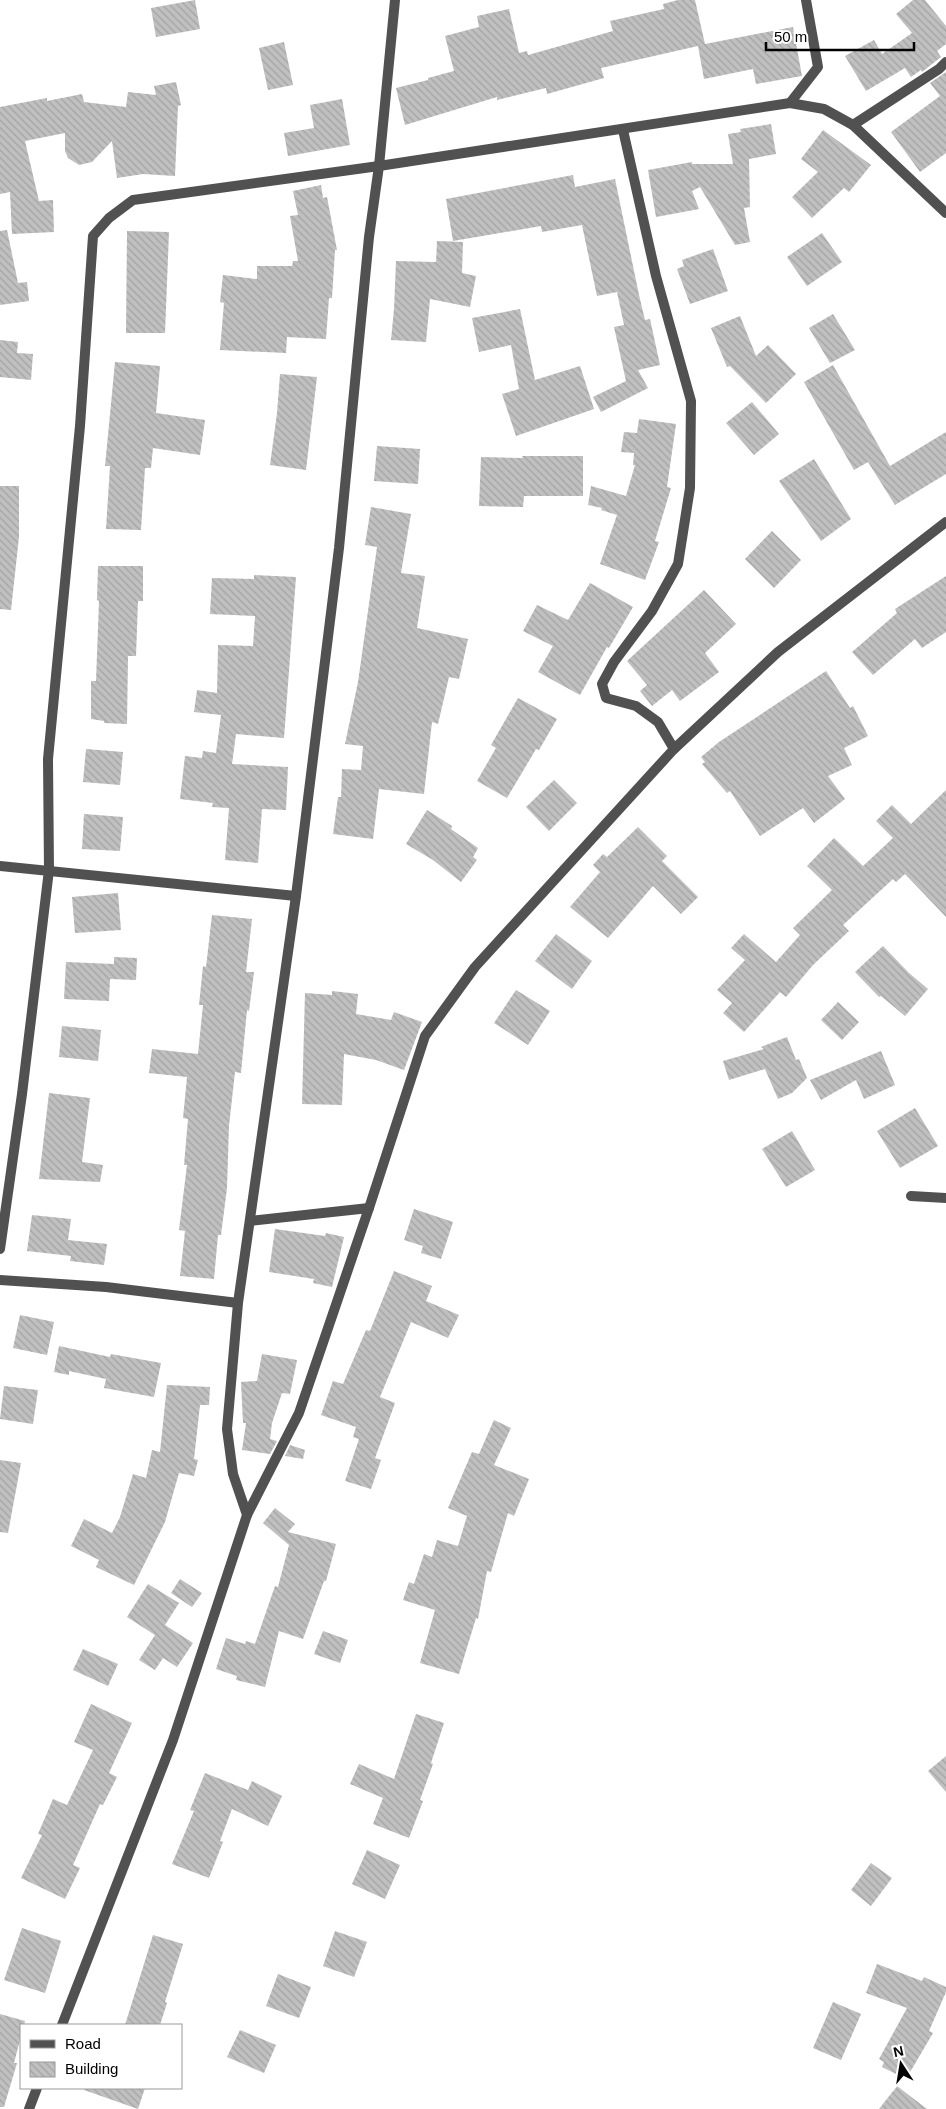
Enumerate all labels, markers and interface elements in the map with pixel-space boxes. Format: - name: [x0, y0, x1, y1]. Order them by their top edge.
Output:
- scale bar: [766, 20, 914, 52]
- text: 50 m: [774, 28, 807, 45]
- legend: [20, 2024, 182, 2089]
- text: Road: [65, 2035, 101, 2052]
- north arrow: [876, 2039, 926, 2089]
- text: N: [892, 2042, 905, 2060]
- text: Building: [65, 2060, 118, 2077]

